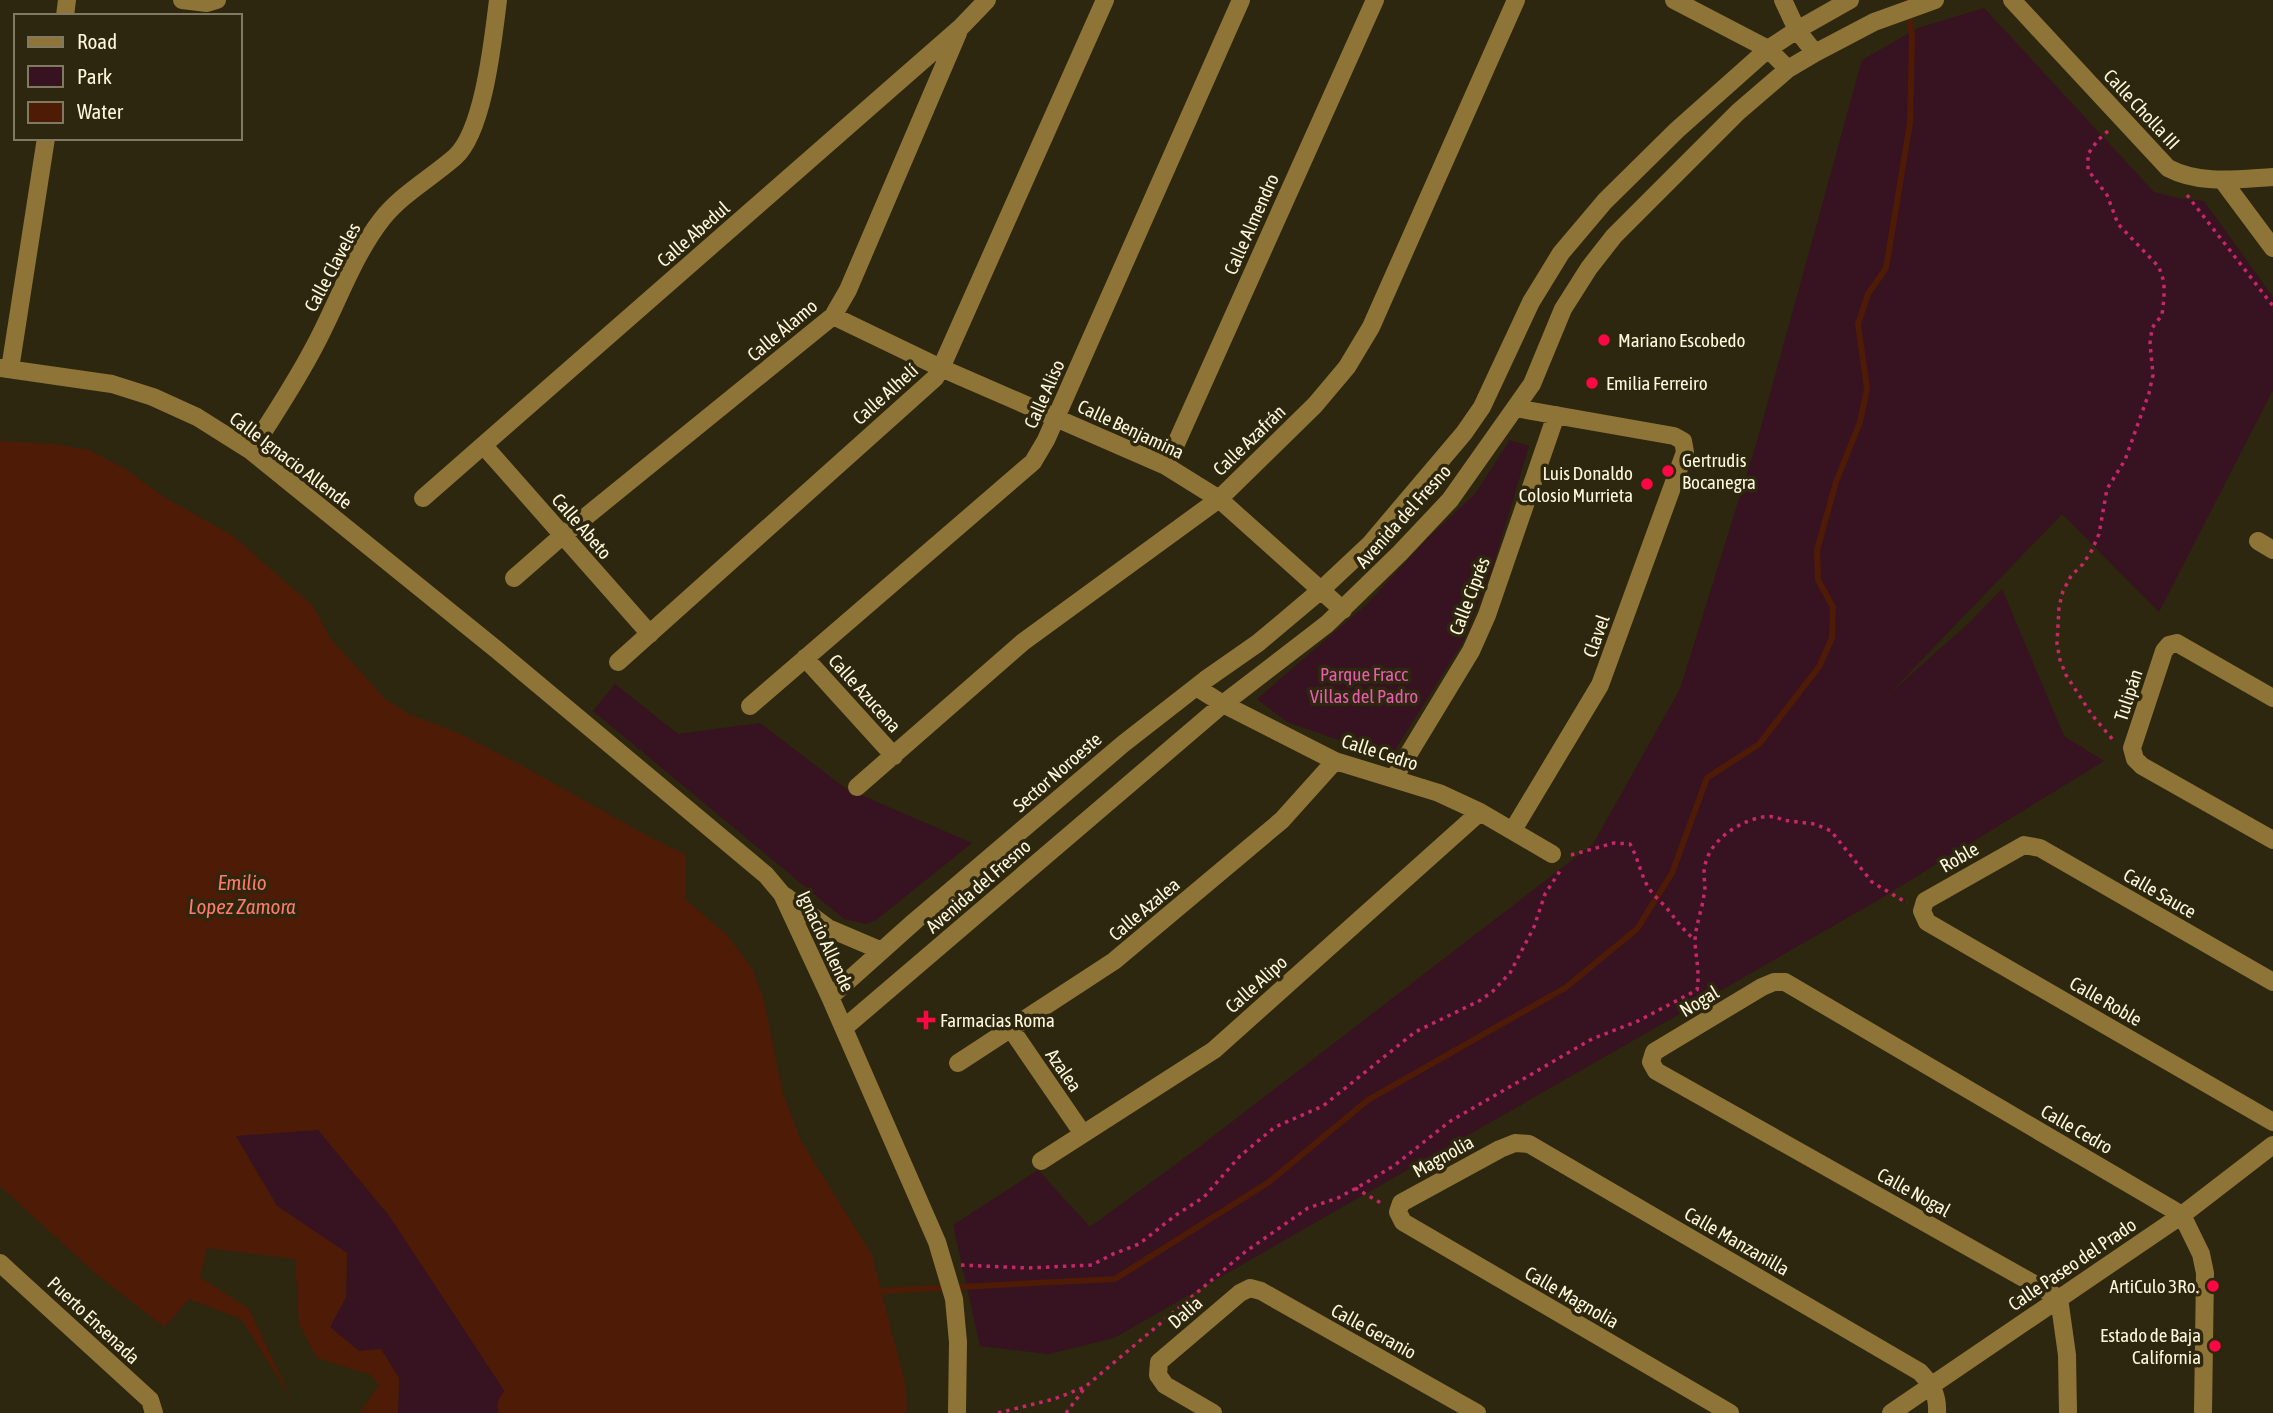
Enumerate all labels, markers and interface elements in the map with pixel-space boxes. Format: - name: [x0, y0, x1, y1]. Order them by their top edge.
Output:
- legend: [14, 14, 242, 140]
- text: Road: [77, 29, 117, 53]
- text: Park: [77, 64, 112, 88]
- street label: Calle Cholla III: [2099, 64, 2185, 154]
- text: Water: [77, 99, 124, 123]
- street label: Calle Almendro: [1219, 170, 1283, 278]
- street label: Calle Abedul: [652, 197, 734, 271]
- street label: Calle Claveles: [299, 219, 365, 315]
- street label: Calle Álamo: [743, 294, 821, 366]
- place label: Mariano Escobedo: [1618, 329, 1745, 351]
- marker: Mariano Escobedo: [1596, 332, 1612, 348]
- street label: Calle Aliso: [1019, 356, 1069, 432]
- street label: Calle Alhelí: [848, 359, 922, 429]
- place label: Emilia Ferreiro: [1606, 372, 1708, 394]
- marker: Emilia Ferreiro: [1584, 375, 1600, 391]
- street label: Calle Benjamina: [1074, 395, 1188, 463]
- street label: Calle Azafrán: [1208, 400, 1290, 480]
- street label: Calle Ignacio Allende: [226, 407, 356, 513]
- place label: Gertrudis Bocanegra: [1682, 449, 1756, 493]
- street label: Avenida del Fresno: [1351, 460, 1455, 572]
- place label: Luis Donaldo Colosio Murrieta: [1519, 462, 1633, 506]
- marker: Gertrudis Bocanegra: [1660, 463, 1676, 479]
- marker: Luis Donaldo Colosio Murrieta: [1639, 476, 1655, 492]
- street label: Calle Abeto: [548, 489, 616, 563]
- street label: Calle Ciprés: [1444, 554, 1494, 638]
- street label: Clavel: [1578, 612, 1614, 660]
- street label: Calle Azucena: [824, 649, 906, 737]
- park label: Parque Fracc Villas del Padro: [1310, 663, 1418, 707]
- street label: Tulipán: [2109, 666, 2147, 724]
- street label: Sector Noroeste: [1008, 728, 1106, 816]
- street label: Calle Cedro: [1339, 729, 1421, 775]
- street label: Avenida del Fresno: [921, 835, 1035, 937]
- street label: Roble: [1936, 837, 1982, 877]
- street label: Calle Sauce: [2120, 863, 2200, 923]
- water label: Emilio Lopez Zamora: [188, 870, 296, 918]
- street label: Calle Azalea: [1104, 873, 1184, 945]
- street label: Ignacio Allende: [793, 887, 859, 995]
- street label: Calle Alipo: [1221, 951, 1291, 1017]
- street label: Calle Roble: [2066, 972, 2146, 1030]
- street label: Nogal: [1675, 981, 1723, 1021]
- place label: Farmacias Roma: [940, 1009, 1055, 1031]
- marker: Farmacias Roma: [918, 1012, 934, 1028]
- street label: Azalea: [1041, 1044, 1087, 1096]
- street label: Calle Cedro: [2037, 1100, 2117, 1158]
- street label: Magnolia: [1409, 1130, 1477, 1182]
- street label: Calle Nogal: [1874, 1163, 1954, 1221]
- street label: Calle Manzanilla: [1681, 1202, 1793, 1280]
- street label: Calle Paseo del Prado: [2004, 1213, 2140, 1315]
- street label: Calle Magnolia: [1521, 1261, 1623, 1333]
- street label: Puerto Ensenada: [43, 1272, 145, 1368]
- place label: ArtiCulo 3Ro.: [2110, 1275, 2199, 1297]
- marker: ArtiCulo 3Ro.: [2205, 1278, 2221, 1294]
- street label: Dalia: [1164, 1291, 1206, 1333]
- street label: Calle Geranio: [1328, 1299, 1420, 1363]
- place label: Estado de Baja California: [2100, 1324, 2201, 1368]
- marker: Estado de Baja California: [2207, 1338, 2223, 1354]

